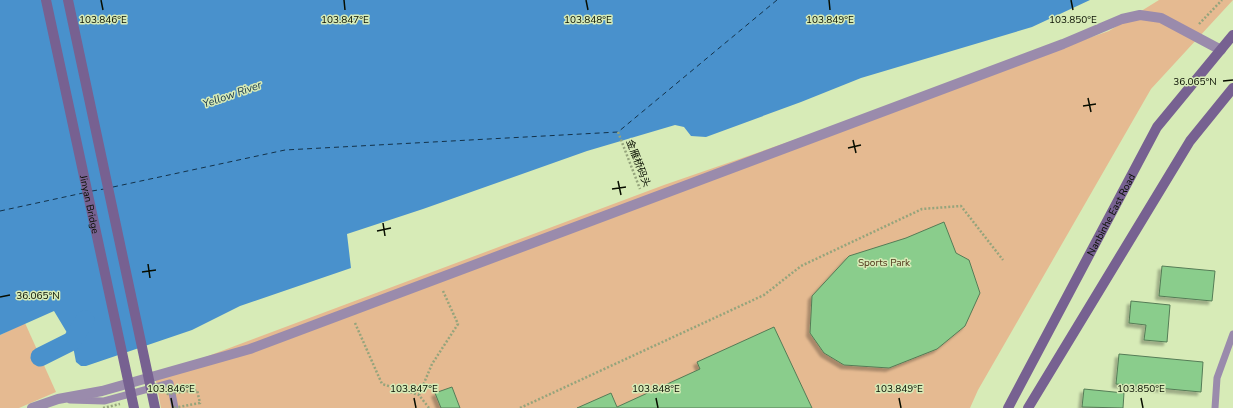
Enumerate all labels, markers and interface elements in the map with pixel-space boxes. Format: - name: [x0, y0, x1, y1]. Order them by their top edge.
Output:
- text: 103.846°E: [79, 13, 127, 27]
- text: 103.847°E: [321, 13, 369, 27]
- text: 103.848°E: [564, 13, 612, 27]
- text: 103.849°E: [806, 13, 854, 27]
- text: 103.850°E: [1049, 13, 1097, 27]
- text: 36.065°N: [1173, 75, 1217, 89]
- water label: Yellow River: [201, 77, 265, 112]
- street label: 金雁桥码头: [623, 138, 654, 189]
- street label: Nanbinhe East Road: [1084, 171, 1139, 258]
- street label: Jinyan Bridge: [76, 173, 102, 235]
- park label: Sports Park: [858, 256, 911, 270]
- text: 36.065°N: [16, 289, 60, 303]
- text: 103.846°E: [147, 382, 195, 396]
- text: 103.847°E: [390, 382, 438, 396]
- text: 103.848°E: [632, 382, 680, 396]
- text: 103.849°E: [875, 382, 923, 396]
- text: 103.850°E: [1117, 382, 1165, 396]

